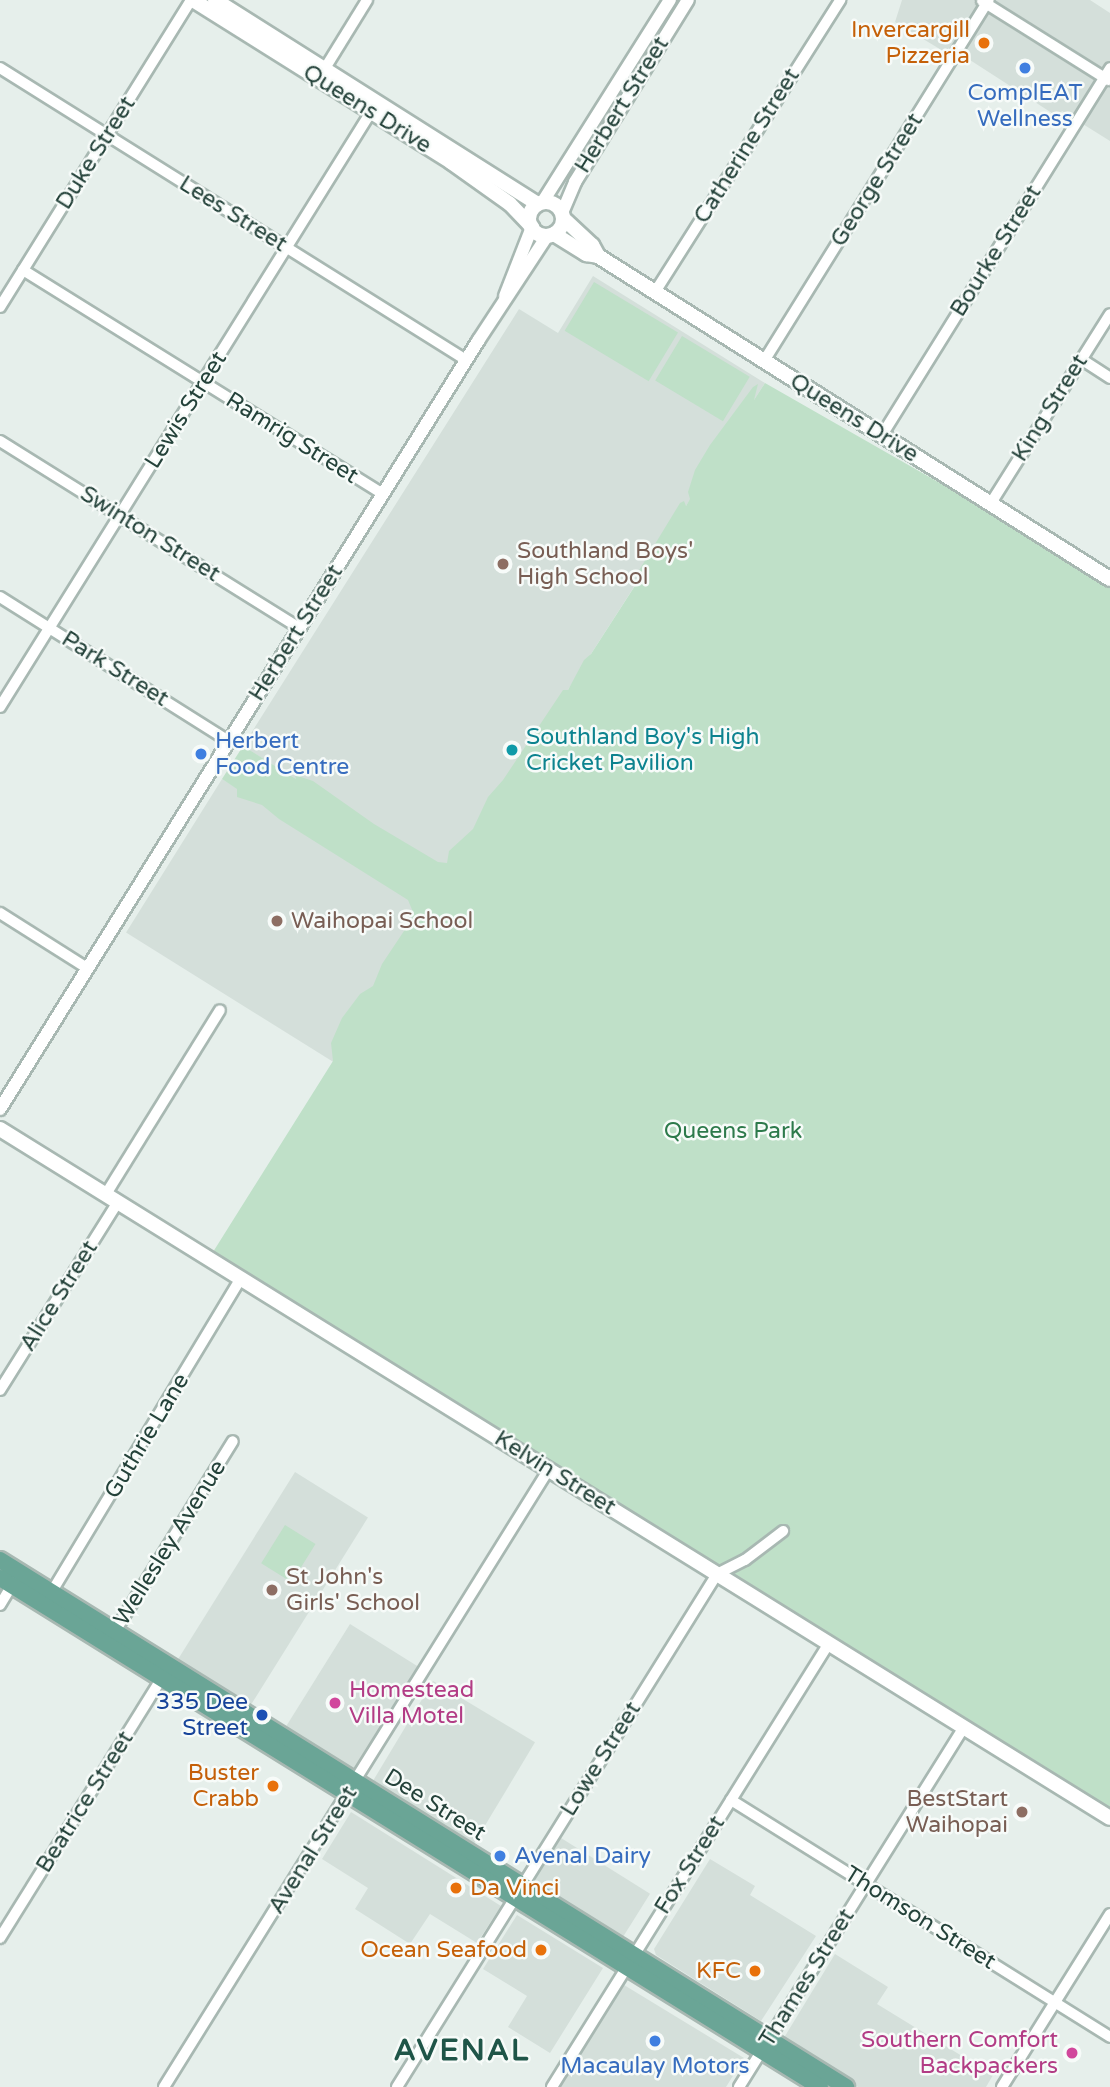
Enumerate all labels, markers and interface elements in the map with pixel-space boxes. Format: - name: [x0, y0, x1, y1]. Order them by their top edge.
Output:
- place label: Invercargill Pizzeria: [851, 16, 970, 70]
- street label: Herbert Street: [569, 32, 675, 178]
- marker: Invercargill Pizzeria: [976, 35, 992, 51]
- street label: Queens Drive: [298, 59, 436, 159]
- marker: ComplEAT Wellness: [1017, 60, 1033, 76]
- street label: Catherine Street: [688, 63, 806, 229]
- place label: ComplEAT Wellness: [967, 79, 1083, 133]
- street label: Duke Street: [50, 91, 142, 215]
- street label: George Street: [825, 108, 929, 252]
- street label: Lees Street: [174, 170, 292, 258]
- street label: Bourke Street: [945, 180, 1047, 322]
- street label: Lewis Street: [139, 346, 233, 474]
- street label: King Street: [1006, 349, 1094, 467]
- street label: Queens Drive: [785, 368, 923, 468]
- street label: Ramrig Street: [221, 386, 363, 490]
- street label: Swinton Street: [75, 480, 225, 588]
- place label: Southland Boys' High School: [517, 537, 693, 591]
- marker: Southland Boys' High School: [495, 556, 511, 572]
- street label: Herbert Street: [243, 560, 349, 706]
- street label: Park Street: [56, 625, 174, 713]
- place label: Southland Boy's High Cricket Pavilion: [526, 723, 760, 777]
- place label: Herbert Food Centre: [215, 727, 349, 781]
- marker: Southland Boy's High Cricket Pavilion: [504, 742, 520, 758]
- marker: Herbert Food Centre: [193, 746, 209, 762]
- place label: Waihopai School: [291, 907, 473, 935]
- marker: Waihopai School: [269, 913, 285, 929]
- park label: Queens Park: [664, 1117, 802, 1145]
- street label: Alice Street: [14, 1236, 104, 1356]
- street label: Guthrie Lane: [99, 1368, 195, 1504]
- street label: Kelvin Street: [489, 1425, 621, 1521]
- street label: Wellesley Avenue: [108, 1455, 232, 1631]
- place label: St John's Girls' School: [286, 1563, 420, 1617]
- marker: St John's Girls' School: [264, 1582, 280, 1598]
- place label: Homestead Villa Motel: [349, 1676, 474, 1730]
- place label: 335 Dee Street: [156, 1688, 248, 1742]
- marker: Homestead Villa Motel: [327, 1695, 343, 1711]
- street label: Lowe Street: [555, 1697, 647, 1821]
- marker: 335 Dee Street: [254, 1707, 270, 1723]
- street label: Beatrice Street: [30, 1726, 140, 1878]
- place label: Buster Crabb: [188, 1759, 259, 1813]
- street label: Dee Street: [379, 1763, 491, 1847]
- marker: Buster Crabb: [265, 1778, 281, 1794]
- street label: Avenal Street: [263, 1781, 363, 1919]
- place label: BestStart Waihopai: [906, 1785, 1008, 1839]
- marker: BestStart Waihopai: [1014, 1804, 1030, 1820]
- street label: Fox Street: [649, 1811, 731, 1919]
- place label: Avenal Dairy: [514, 1842, 651, 1870]
- marker: Avenal Dairy: [492, 1848, 508, 1864]
- street label: Thomson Street: [839, 1860, 1001, 1976]
- place label: Da Vinci: [470, 1874, 559, 1902]
- marker: Da Vinci: [448, 1880, 464, 1896]
- street label: Thames Street: [754, 1904, 860, 2052]
- place label: Ocean Seafood: [360, 1936, 527, 1964]
- marker: Ocean Seafood: [533, 1942, 549, 1958]
- place label: KFC: [696, 1957, 741, 1985]
- marker: KFC: [747, 1963, 763, 1979]
- place label: Southern Comfort Backpackers: [861, 2026, 1058, 2080]
- district label: AVENAL: [394, 2033, 530, 2069]
- marker: Macaulay Motors: [647, 2033, 663, 2049]
- marker: Southern Comfort Backpackers: [1064, 2045, 1080, 2061]
- place label: Macaulay Motors: [560, 2052, 750, 2080]

